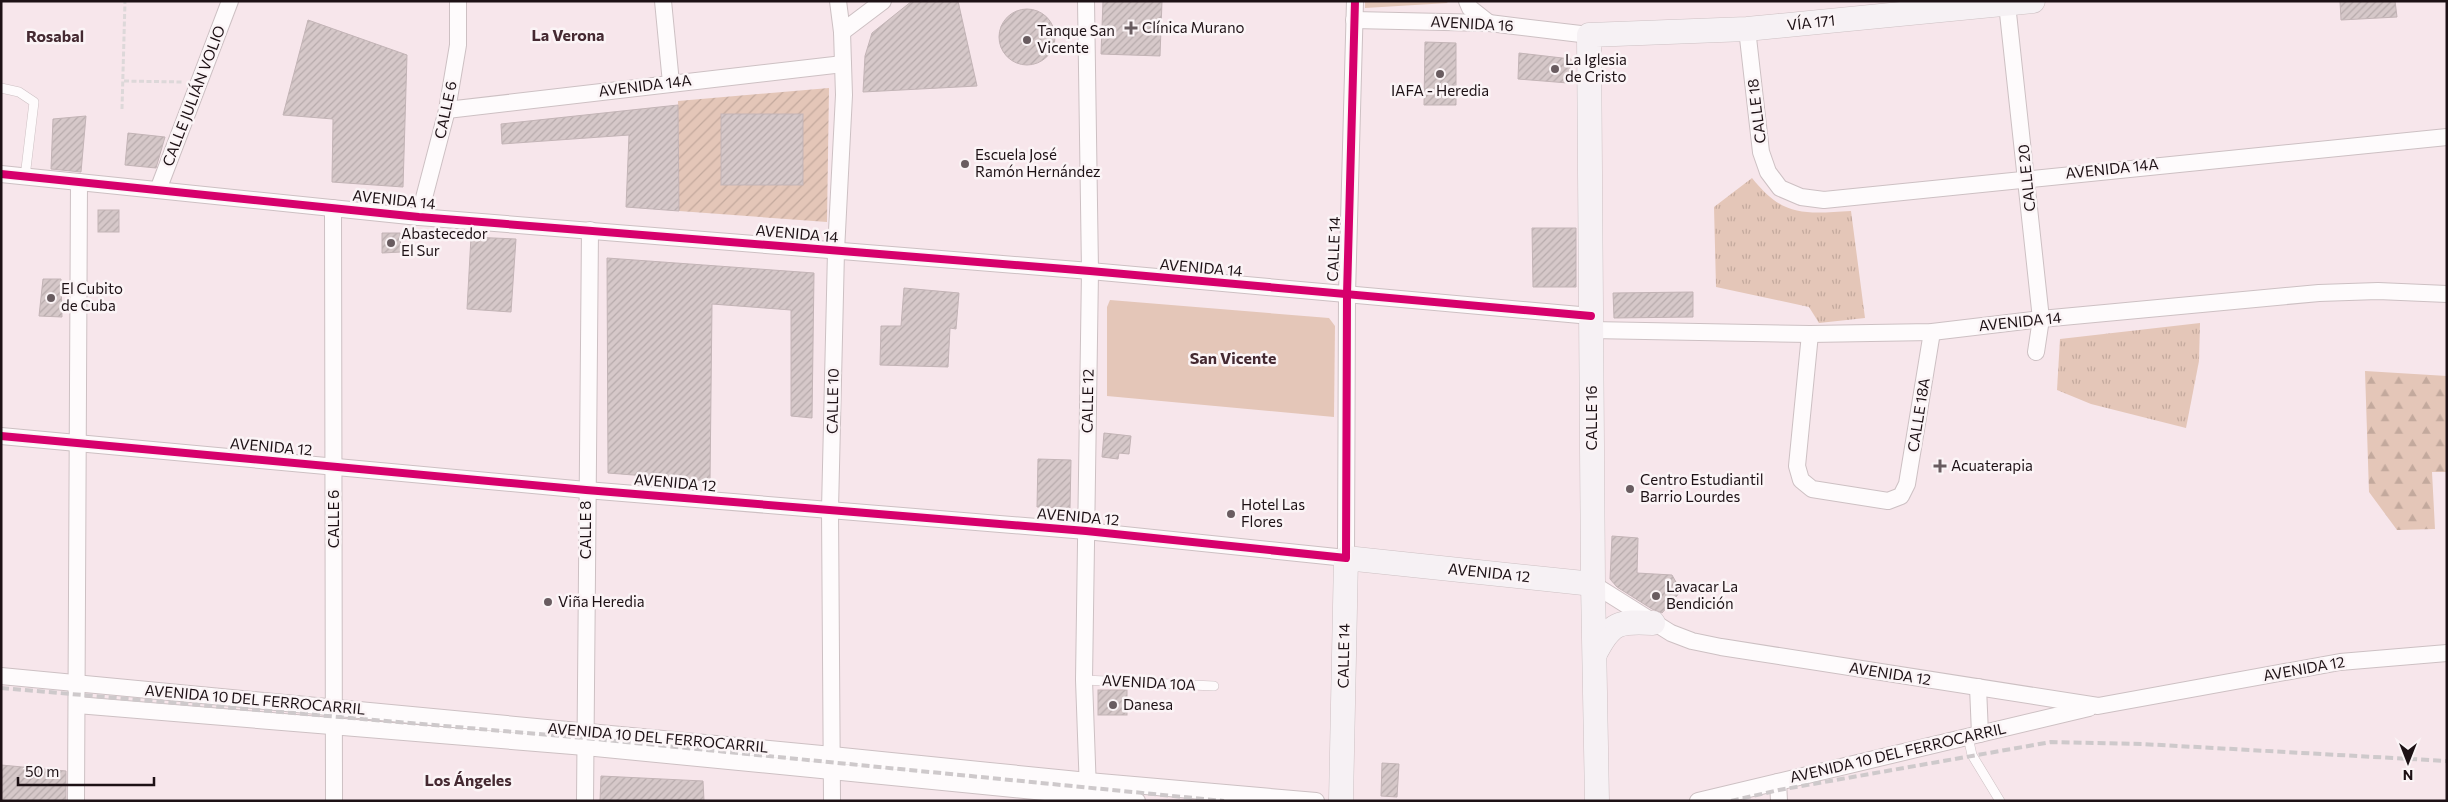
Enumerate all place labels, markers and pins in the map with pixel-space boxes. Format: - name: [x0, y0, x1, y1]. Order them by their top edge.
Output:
- place label: Clínica Murano: [1142, 18, 1245, 36]
- place label: Tanque San Vicente: [1037, 21, 1115, 56]
- marker: Clínica Murano: [1124, 21, 1138, 35]
- marker: Tanque San Vicente: [1021, 34, 1033, 46]
- place label: La Iglesia de Cristo: [1565, 50, 1627, 85]
- marker: La Iglesia de Cristo: [1549, 63, 1561, 75]
- marker: IAFA - Heredia: [1434, 68, 1446, 80]
- place label: IAFA - Heredia: [1391, 81, 1489, 99]
- place label: Escuela José Ramón Hernández: [975, 145, 1101, 180]
- marker: Escuela José Ramón Hernández: [959, 158, 971, 170]
- place label: Abastecedor El Sur: [401, 224, 488, 259]
- marker: Abastecedor El Sur: [385, 237, 397, 249]
- place label: El Cubito de Cuba: [61, 279, 123, 314]
- marker: El Cubito de Cuba: [45, 292, 57, 304]
- place label: Acuaterapia: [1951, 456, 2033, 474]
- marker: Acuaterapia: [1933, 459, 1947, 473]
- place label: Centro Estudiantil Barrio Lourdes: [1640, 470, 1763, 505]
- marker: Centro Estudiantil Barrio Lourdes: [1624, 483, 1636, 495]
- place label: Hotel Las Flores: [1241, 495, 1305, 530]
- marker: Hotel Las Flores: [1225, 508, 1237, 520]
- place label: Lavacar La Bendición: [1666, 577, 1738, 612]
- marker: Lavacar La Bendición: [1650, 590, 1662, 602]
- place label: Viña Heredia: [558, 592, 645, 610]
- marker: Viña Heredia: [542, 596, 554, 608]
- place label: Danesa: [1123, 695, 1173, 713]
- marker: Danesa: [1107, 699, 1119, 711]

